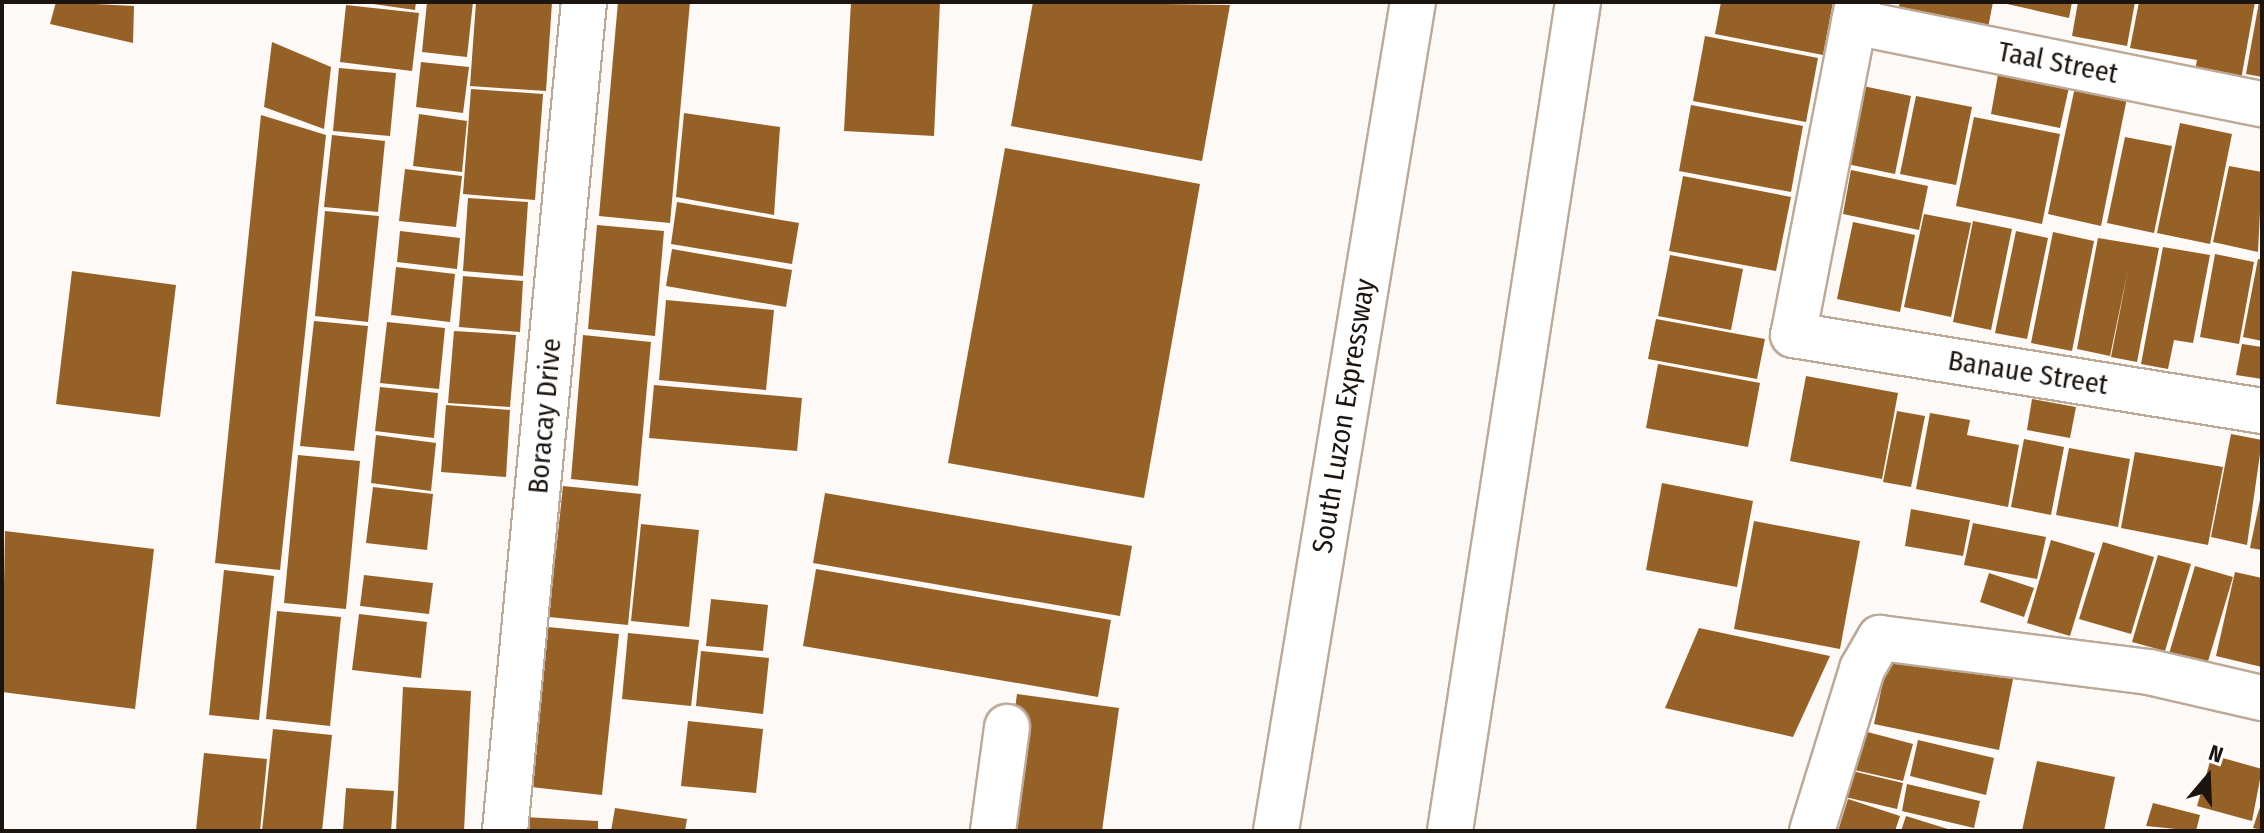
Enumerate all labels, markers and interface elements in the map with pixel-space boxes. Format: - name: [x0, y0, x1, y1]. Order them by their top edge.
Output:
- street label: Taal Street: [1995, 35, 2121, 91]
- street label: South Luzon Expressway: [1306, 276, 1382, 556]
- street label: Boracay Drive: [521, 337, 569, 495]
- street label: Banaue Street: [1946, 344, 2110, 402]
- north arrow: [2168, 737, 2248, 817]
- text: N: [2205, 739, 2227, 769]

